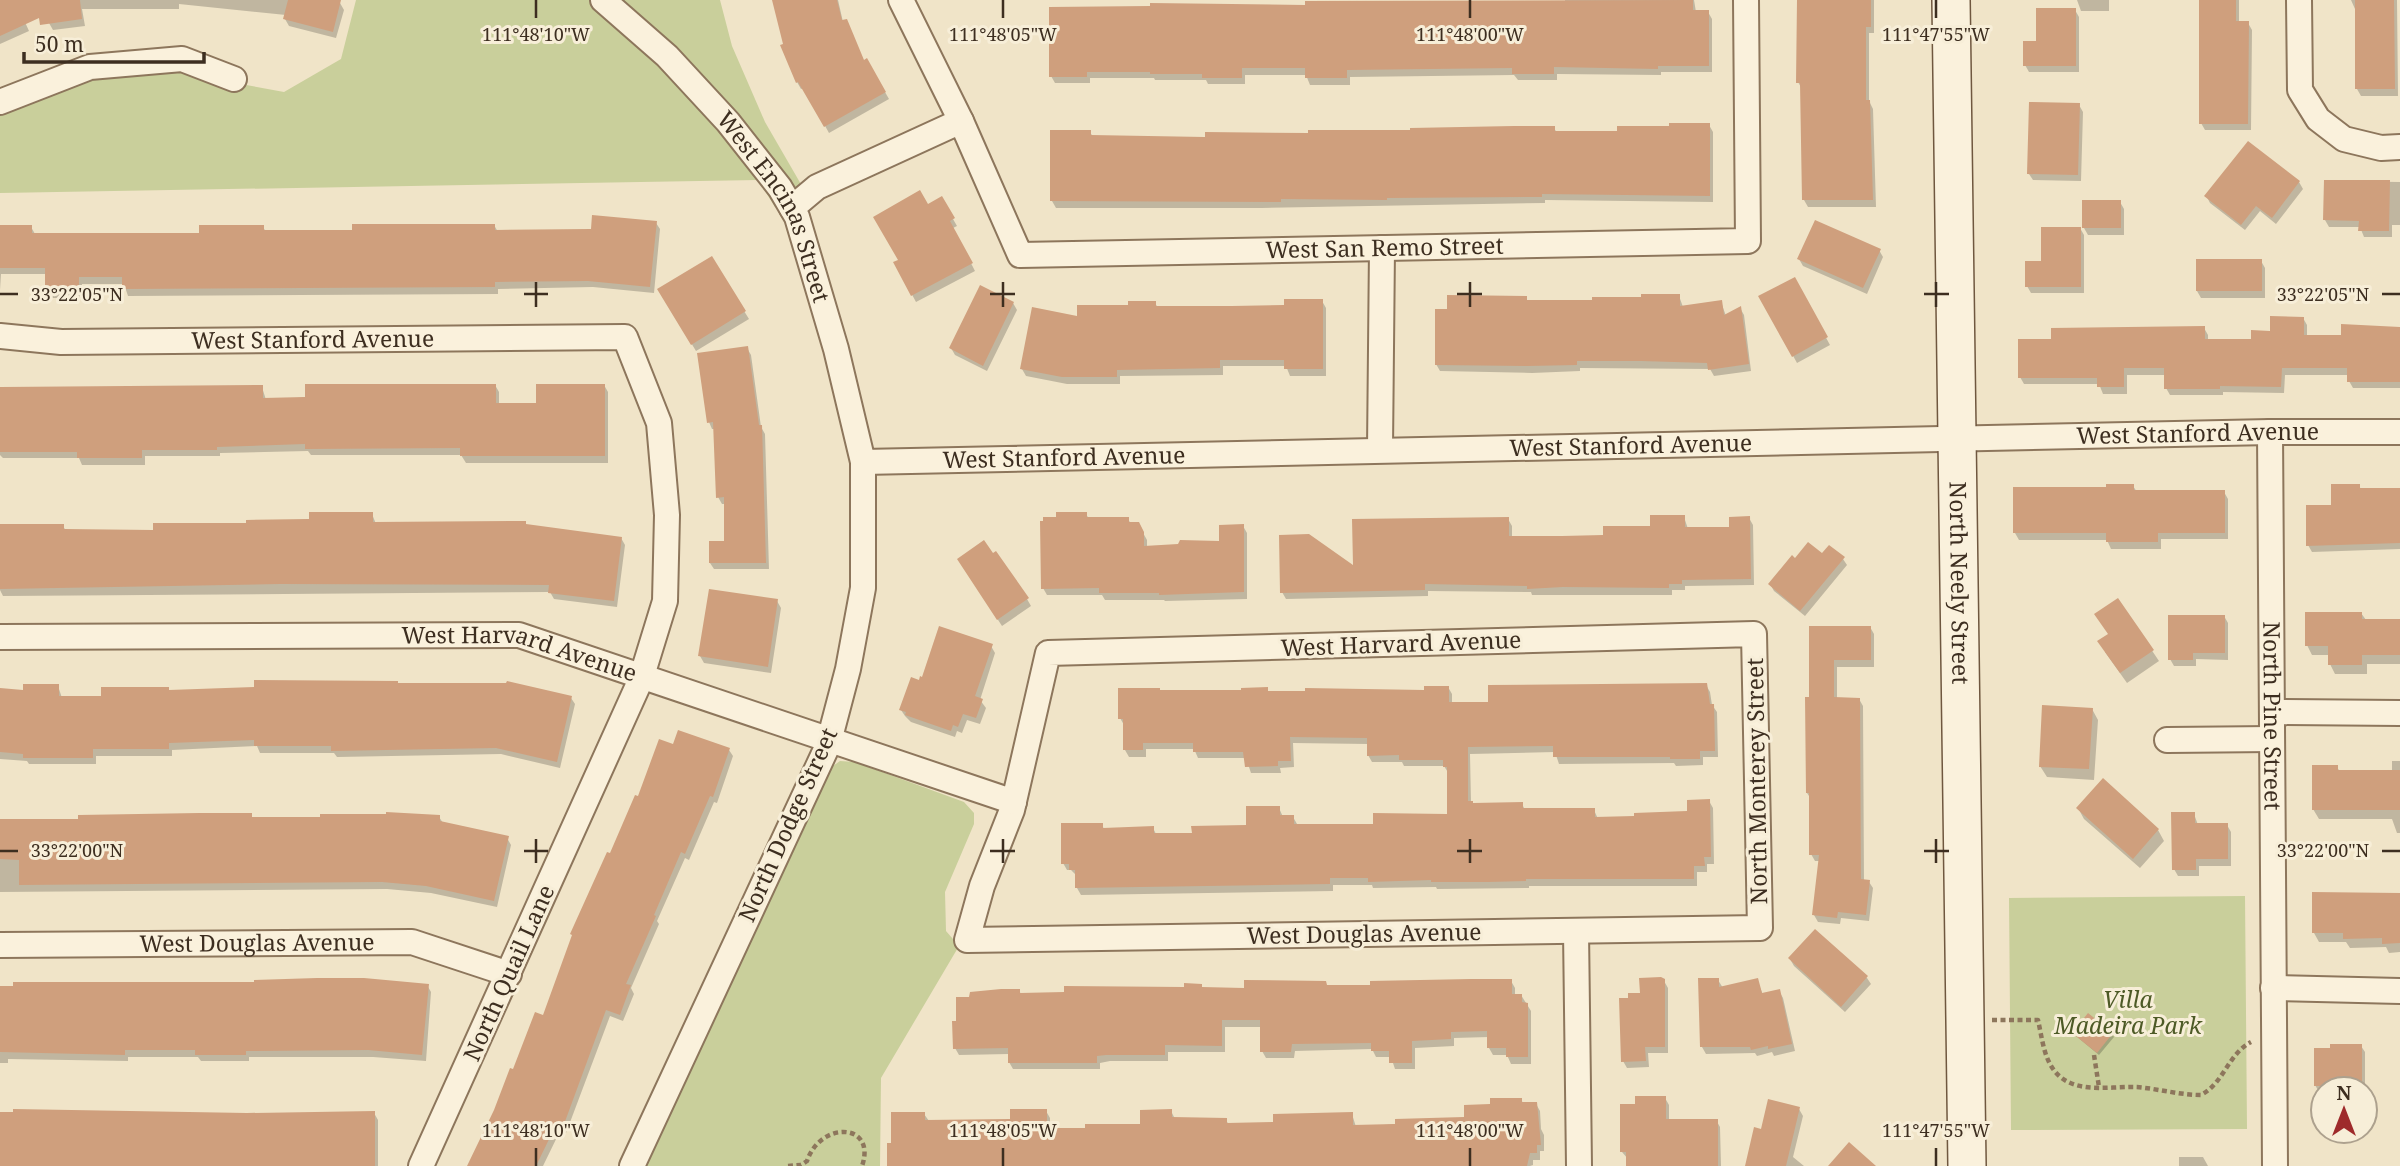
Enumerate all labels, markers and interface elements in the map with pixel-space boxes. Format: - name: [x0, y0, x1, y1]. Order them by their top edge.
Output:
- scale bar: [24, 21, 205, 65]
- text: 111°48'10"W: [482, 22, 590, 46]
- text: 111°48'05"W: [949, 22, 1057, 46]
- text: 111°48'00"W: [1416, 22, 1524, 46]
- text: 111°47'55"W: [1882, 22, 1990, 46]
- text: 50 m: [35, 30, 84, 58]
- street label: West Encinas Street: [710, 104, 838, 306]
- street label: West San Remo Street: [1265, 229, 1504, 265]
- text: 33°22'05"N: [31, 282, 124, 306]
- text: 33°22'05"N: [2277, 282, 2370, 306]
- street label: West Stanford Avenue: [191, 322, 434, 356]
- street label: West Stanford Avenue: [2076, 415, 2319, 451]
- street label: West Stanford Avenue: [1509, 426, 1753, 463]
- street label: West Stanford Avenue: [942, 438, 1186, 475]
- street label: North Neely Street: [1943, 481, 1977, 685]
- street label: West Harvard Avenue: [401, 618, 641, 689]
- street label: North Pine Street: [2256, 621, 2290, 811]
- street label: West Harvard Avenue: [1280, 623, 1522, 663]
- street label: North Monterey Street: [1738, 657, 1774, 905]
- street label: North Dodge Street: [730, 722, 844, 927]
- text: 33°22'00"N: [31, 838, 124, 862]
- text: 33°22'00"N: [2277, 838, 2370, 862]
- street label: North Quail Lane: [455, 879, 561, 1066]
- street label: West Douglas Avenue: [1246, 915, 1482, 951]
- street label: West Douglas Avenue: [139, 925, 375, 959]
- park label: Villa Madeira Park: [2053, 983, 2203, 1041]
- north arrow: [2309, 1075, 2379, 1145]
- text: N: [2337, 1080, 2352, 1106]
- text: 111°48'10"W: [482, 1118, 590, 1142]
- text: 111°48'05"W: [949, 1118, 1057, 1142]
- text: 111°48'00"W: [1416, 1118, 1524, 1142]
- text: 111°47'55"W: [1882, 1118, 1990, 1142]

